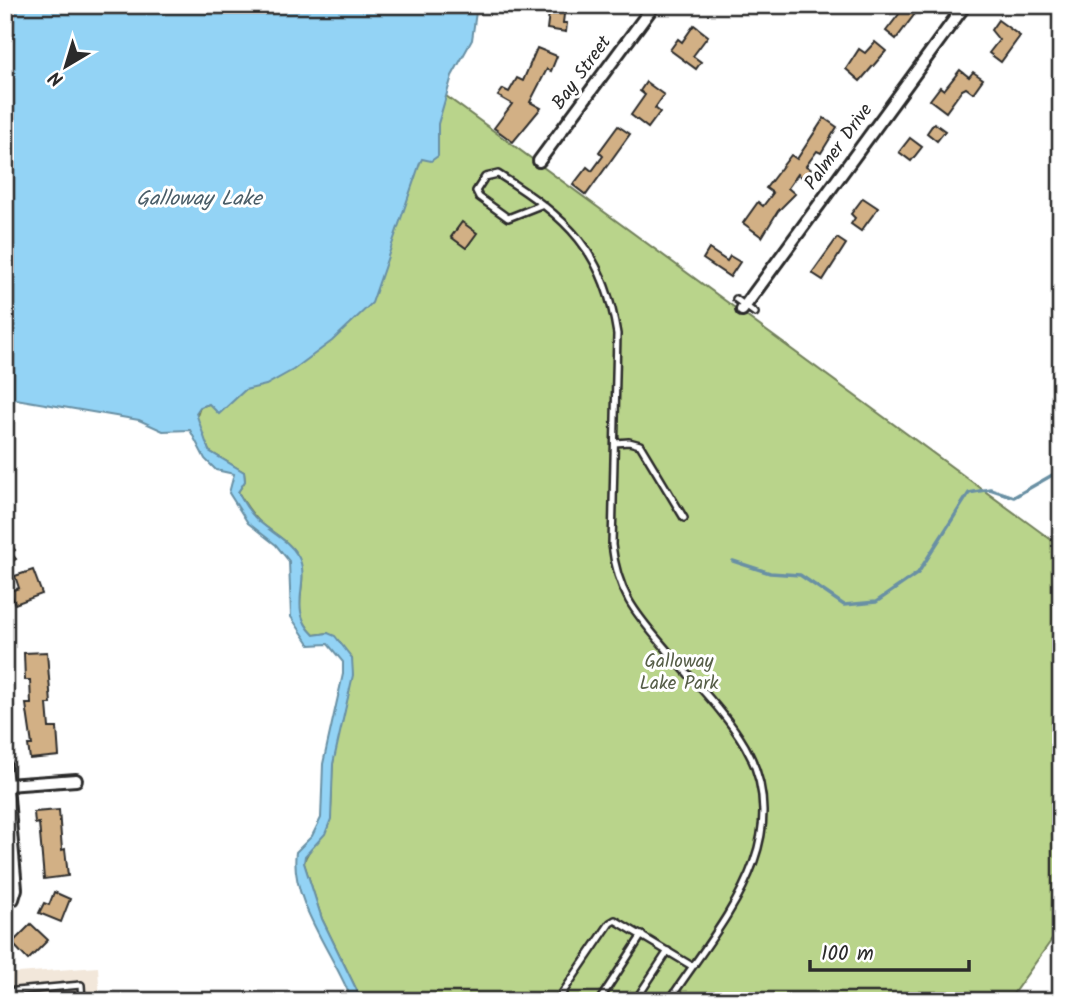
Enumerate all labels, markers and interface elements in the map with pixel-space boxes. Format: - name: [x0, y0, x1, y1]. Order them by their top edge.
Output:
- street label: Bay Street: [545, 29, 620, 116]
- north arrow: [32, 32, 102, 102]
- text: N: [43, 62, 71, 93]
- street label: Palmer Drive: [797, 97, 881, 197]
- water label: Galloway Lake: [136, 183, 264, 216]
- park label: Galloway Lake Park: [640, 647, 718, 699]
- scale bar: [810, 929, 970, 973]
- text: 100 m: [821, 938, 874, 971]

